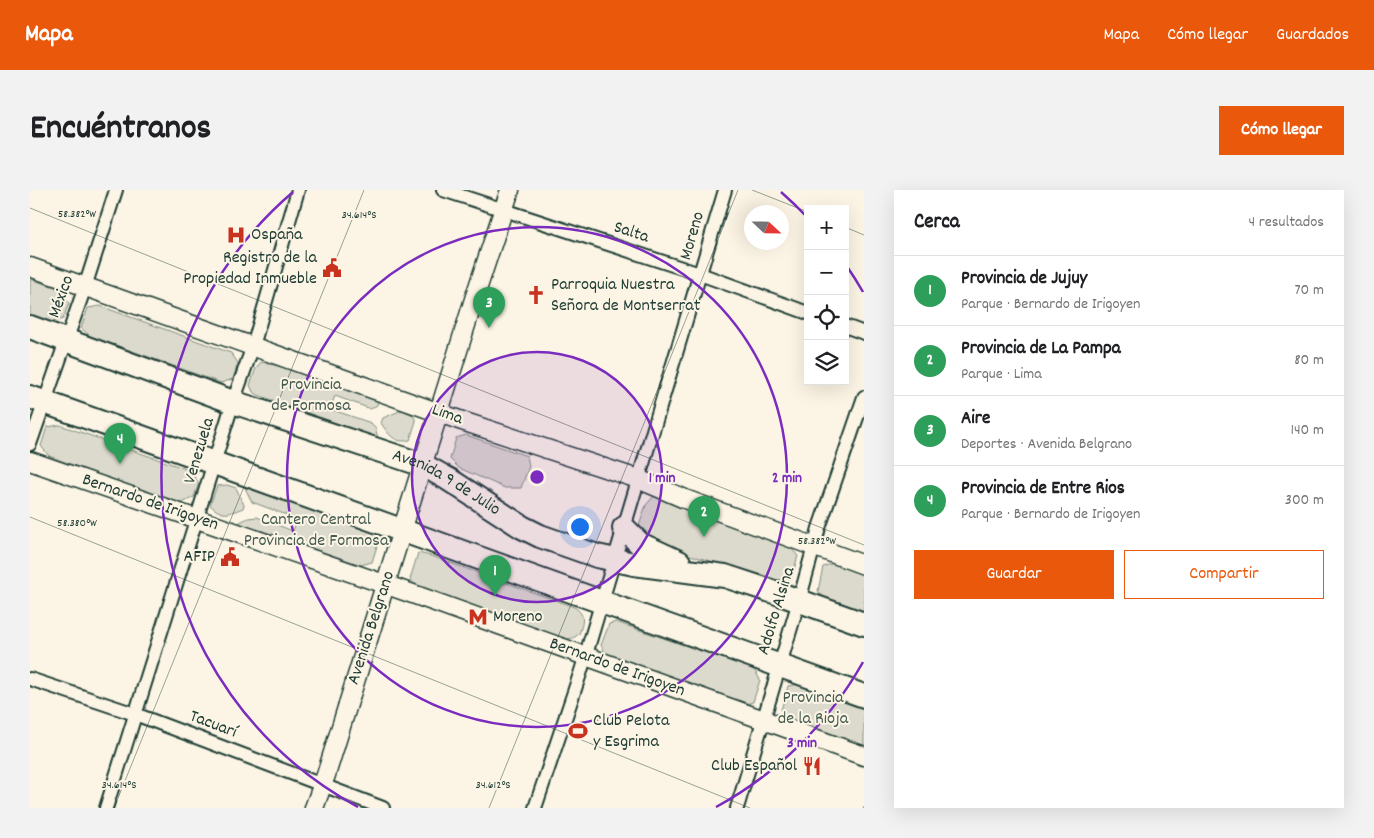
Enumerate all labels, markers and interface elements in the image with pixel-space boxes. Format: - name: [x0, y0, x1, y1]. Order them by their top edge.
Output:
- text: Mapa: [25, 18, 73, 52]
- text: Mapa: [1103, 23, 1139, 48]
- text: Cómo llegar: [1167, 23, 1248, 48]
- text: Guardados: [1276, 23, 1349, 48]
- text: Encuéntranos: [30, 105, 211, 155]
- button: Cómo llegar: [1219, 106, 1344, 155]
- north arrow: [744, 205, 789, 250]
- map controls: [804, 205, 849, 385]
- button: +: [804, 205, 849, 250]
- text: 58.382°W: [58, 206, 96, 223]
- text: 34.614°S: [342, 207, 376, 224]
- text: Cerca: [914, 208, 960, 238]
- street label: Moreno: [674, 209, 712, 263]
- text: 4 resultados: [1249, 211, 1324, 234]
- street label: Salta: [610, 216, 652, 251]
- place label: Ospaña: [251, 223, 303, 248]
- hospital icon: Ospaña: [225, 224, 247, 246]
- place label: Registro de la Propiedad Inmueble: [183, 246, 318, 292]
- button: −: [804, 250, 849, 295]
- public building icon: Registro de la Propiedad Inmueble: [321, 257, 343, 279]
- text: Provincia de Jujuy: [961, 266, 1087, 293]
- street label: México: [43, 272, 81, 322]
- place label: Parroquia Nuestra Señora de Montserrat: [551, 273, 701, 319]
- text: 1: [928, 279, 932, 302]
- text: 70 m: [1294, 279, 1324, 302]
- church icon: Parroquia Nuestra Señora de Montserrat: [525, 284, 547, 306]
- pin: 3: [473, 287, 505, 328]
- text: Parque · Bernardo de Irigoyen: [961, 293, 1141, 316]
- button: locate: [804, 295, 849, 340]
- text: Provincia de La Pampa: [961, 336, 1121, 363]
- button: layers: [804, 340, 849, 385]
- text: 2: [927, 349, 934, 372]
- text: 80 m: [1294, 349, 1324, 372]
- text: Parque · Lima: [961, 363, 1042, 386]
- park label: Provincia de Formosa: [271, 373, 351, 419]
- street label: Lima: [428, 398, 467, 432]
- text: Aire: [961, 406, 990, 433]
- street label: Venezuela: [178, 414, 222, 487]
- text: 3: [926, 419, 934, 442]
- text: 140 m: [1290, 419, 1324, 442]
- pin: 4: [104, 423, 136, 464]
- text: Deportes · Avenida Belgrano: [961, 433, 1132, 456]
- street label: Avenida 9 de Julio: [389, 443, 505, 522]
- street label: Bernardo de Irigoyen: [79, 468, 221, 538]
- centre of rings: [528, 468, 546, 486]
- text: 1 min: [649, 468, 675, 490]
- text: 2 min: [772, 468, 802, 490]
- text: Provincia de Entre Rios: [961, 476, 1125, 503]
- text: 4: [927, 489, 933, 512]
- text: 300 m: [1285, 489, 1324, 512]
- pin: 2: [688, 496, 720, 537]
- text: Parque · Bernardo de Irigoyen: [961, 503, 1141, 526]
- park label: Cantero Central Provincia de Formosa: [244, 508, 389, 554]
- your location: [567, 514, 593, 540]
- text: 58.380°W: [57, 515, 97, 532]
- text: 58.382°W: [798, 533, 836, 550]
- place label: AFIP: [183, 545, 215, 570]
- public building icon: AFIP: [219, 546, 241, 568]
- button: Guardar: [914, 550, 1114, 599]
- button: Compartir: [1124, 550, 1324, 599]
- pin: 1: [479, 555, 511, 596]
- street label: Adolfo Alsina: [752, 563, 802, 658]
- street label: Avenida Belgrano: [342, 568, 402, 688]
- place label: Moreno: [493, 605, 542, 630]
- metro station icon: Moreno: [467, 606, 489, 628]
- street label: Bernardo de Irigoyen: [546, 632, 688, 704]
- park label: Provincia de la Rioja: [778, 686, 849, 732]
- street label: Tacuarí: [186, 705, 242, 746]
- place label: Club Pelota y Esgrima: [593, 709, 670, 755]
- sports icon: Club Pelota y Esgrima: [567, 720, 589, 742]
- text: 3 min: [787, 733, 817, 755]
- place label: Club Español: [711, 754, 798, 779]
- restaurant icon: Club Español: [801, 755, 823, 777]
- text: 34.614°S: [102, 777, 136, 794]
- text: 34.612°S: [475, 777, 511, 794]

